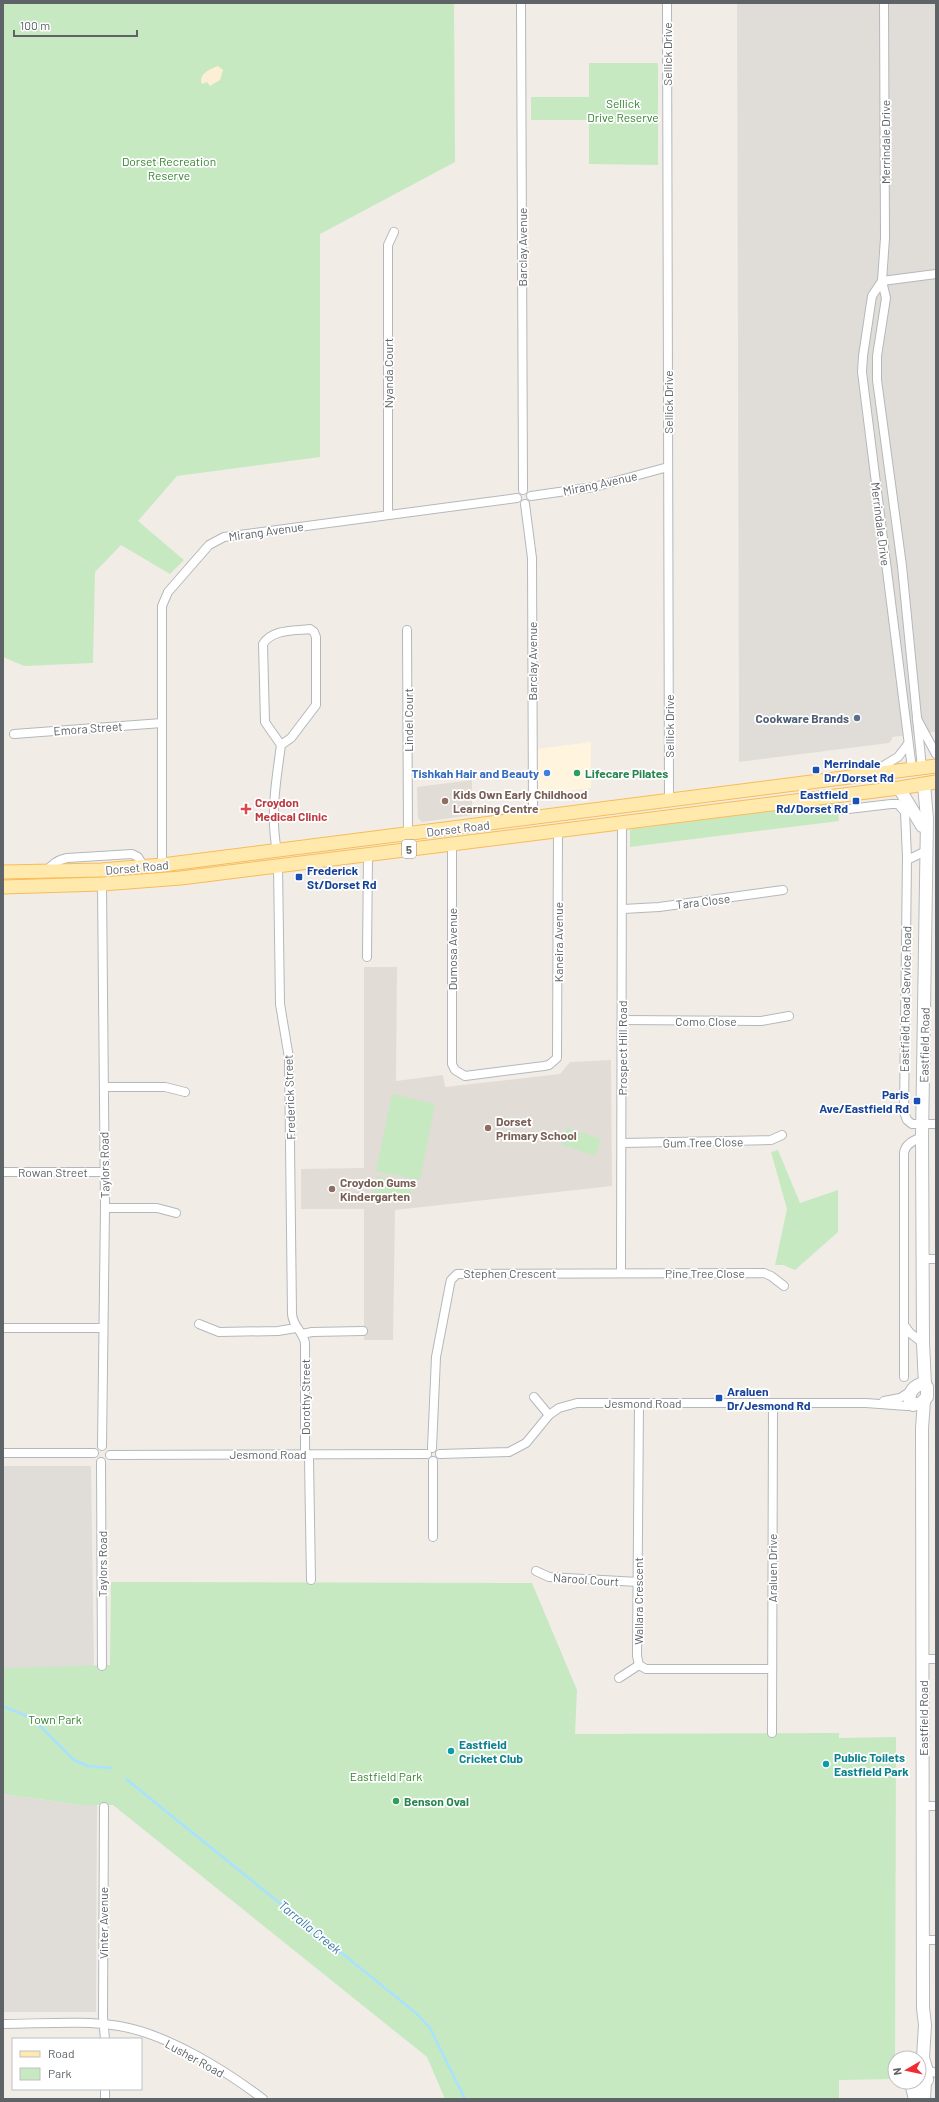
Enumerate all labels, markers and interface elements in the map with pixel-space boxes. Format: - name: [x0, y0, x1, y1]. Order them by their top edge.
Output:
- scale bar: [14, 12, 137, 38]
- text: 100 m: [20, 18, 50, 32]
- street label: Sellick Drive: [660, 22, 674, 86]
- park label: Sellick Drive Reserve: [587, 96, 659, 124]
- street label: Merrindale Drive: [878, 100, 892, 184]
- park label: Dorset Recreation Reserve: [122, 154, 216, 182]
- street label: Barclay Avenue: [515, 207, 529, 287]
- street label: Nyanda Court: [381, 338, 395, 408]
- street label: Sellick Drive: [661, 370, 675, 434]
- street label: Mirang Avenue: [562, 468, 638, 498]
- street label: Merrindale Drive: [869, 481, 893, 567]
- street label: Mirang Avenue: [228, 519, 304, 543]
- street label: Barclay Avenue: [525, 621, 539, 701]
- street label: Lindel Court: [401, 688, 415, 752]
- street label: Sellick Drive: [662, 694, 676, 758]
- place label: Cookware Brands: [756, 711, 849, 725]
- marker: Cookware Brands: [852, 713, 862, 723]
- street label: Emora Street: [53, 719, 123, 737]
- place label: Merrindale Dr/Dorset Rd: [824, 756, 894, 784]
- marker: Merrindale Dr/Dorset Rd: [811, 765, 821, 775]
- place label: Tishkah Hair and Beauty: [412, 766, 539, 780]
- place label: Lifecare Pilates: [585, 766, 668, 780]
- marker: Tishkah Hair and Beauty: [542, 768, 552, 778]
- marker: Lifecare Pilates: [572, 768, 582, 778]
- place label: Kids Own Early Childhood Learning Centre: [453, 787, 587, 815]
- place label: Eastfield Rd/Dorset Rd: [776, 787, 848, 815]
- place label: Croydon Medical Clinic: [255, 795, 328, 823]
- marker: Kids Own Early Childhood Learning Centre: [440, 796, 450, 806]
- marker: Eastfield Rd/Dorset Rd: [851, 796, 861, 806]
- marker: Croydon Medical Clinic: [240, 803, 252, 815]
- street label: Dorset Road: [426, 817, 490, 839]
- road number: 5: [402, 840, 416, 858]
- street label: Dorset Road: [105, 857, 169, 877]
- place label: Frederick St/Dorset Rd: [307, 863, 377, 891]
- marker: Frederick St/Dorset Rd: [294, 872, 304, 882]
- street label: Tara Close: [675, 891, 731, 911]
- street label: Kaneira Avenue: [551, 902, 565, 982]
- street label: Dumosa Avenue: [445, 908, 459, 990]
- street label: Eastfield Road Service Road: [897, 926, 913, 1072]
- street label: Prospect Hill Road: [615, 1000, 629, 1096]
- street label: Eastfield Road: [916, 1007, 932, 1083]
- street label: Como Close: [675, 1014, 737, 1028]
- street label: Frederick Street: [281, 1054, 297, 1140]
- place label: Paris Ave/Eastfield Rd: [819, 1087, 909, 1115]
- marker: Paris Ave/Eastfield Rd: [912, 1096, 922, 1106]
- place label: Dorset Primary School: [496, 1114, 577, 1142]
- marker: Dorset Primary School: [483, 1123, 493, 1133]
- street label: Taylors Road: [96, 1132, 112, 1198]
- street label: Gum Tree Close: [663, 1134, 743, 1150]
- street label: Rowan Street: [18, 1165, 88, 1179]
- place label: Croydon Gums Kindergarten: [340, 1175, 416, 1203]
- marker: Croydon Gums Kindergarten: [327, 1184, 337, 1194]
- street label: Stephen Crescent: [464, 1266, 556, 1280]
- street label: Pine Tree Close: [665, 1266, 745, 1280]
- street label: Dorothy Street: [298, 1359, 312, 1435]
- place label: Araluen Dr/Jesmond Rd: [727, 1384, 811, 1412]
- marker: Araluen Dr/Jesmond Rd: [714, 1393, 724, 1403]
- street label: Jesmond Road: [604, 1396, 682, 1410]
- street label: Jesmond Road: [229, 1447, 307, 1461]
- street label: Taylors Road: [95, 1531, 109, 1597]
- street label: Araluen Drive: [765, 1534, 779, 1602]
- street label: Wallara Crescent: [631, 1557, 645, 1645]
- street label: Narool Court: [553, 1570, 619, 1588]
- street label: Eastfield Road: [916, 1680, 930, 1756]
- park label: Town Park: [28, 1712, 82, 1726]
- place label: Eastfield Cricket Club: [459, 1737, 523, 1765]
- marker: Eastfield Cricket Club: [446, 1746, 456, 1756]
- place label: Public Toilets Eastfield Park: [834, 1750, 909, 1778]
- marker: Public Toilets Eastfield Park: [821, 1759, 831, 1769]
- park label: Eastfield Park: [350, 1769, 422, 1783]
- place label: Benson Oval: [404, 1794, 469, 1808]
- marker: Benson Oval: [391, 1796, 401, 1806]
- street label: Vinter Avenue: [96, 1887, 110, 1959]
- water label: Tarralla Creek: [275, 1897, 345, 1958]
- street label: Lusher Road: [163, 2036, 227, 2080]
- legend: [12, 2038, 142, 2090]
- text: Road: [48, 2046, 75, 2060]
- north arrow: [887, 2050, 927, 2090]
- text: Park: [48, 2066, 72, 2080]
- text: N: [890, 2067, 904, 2076]

